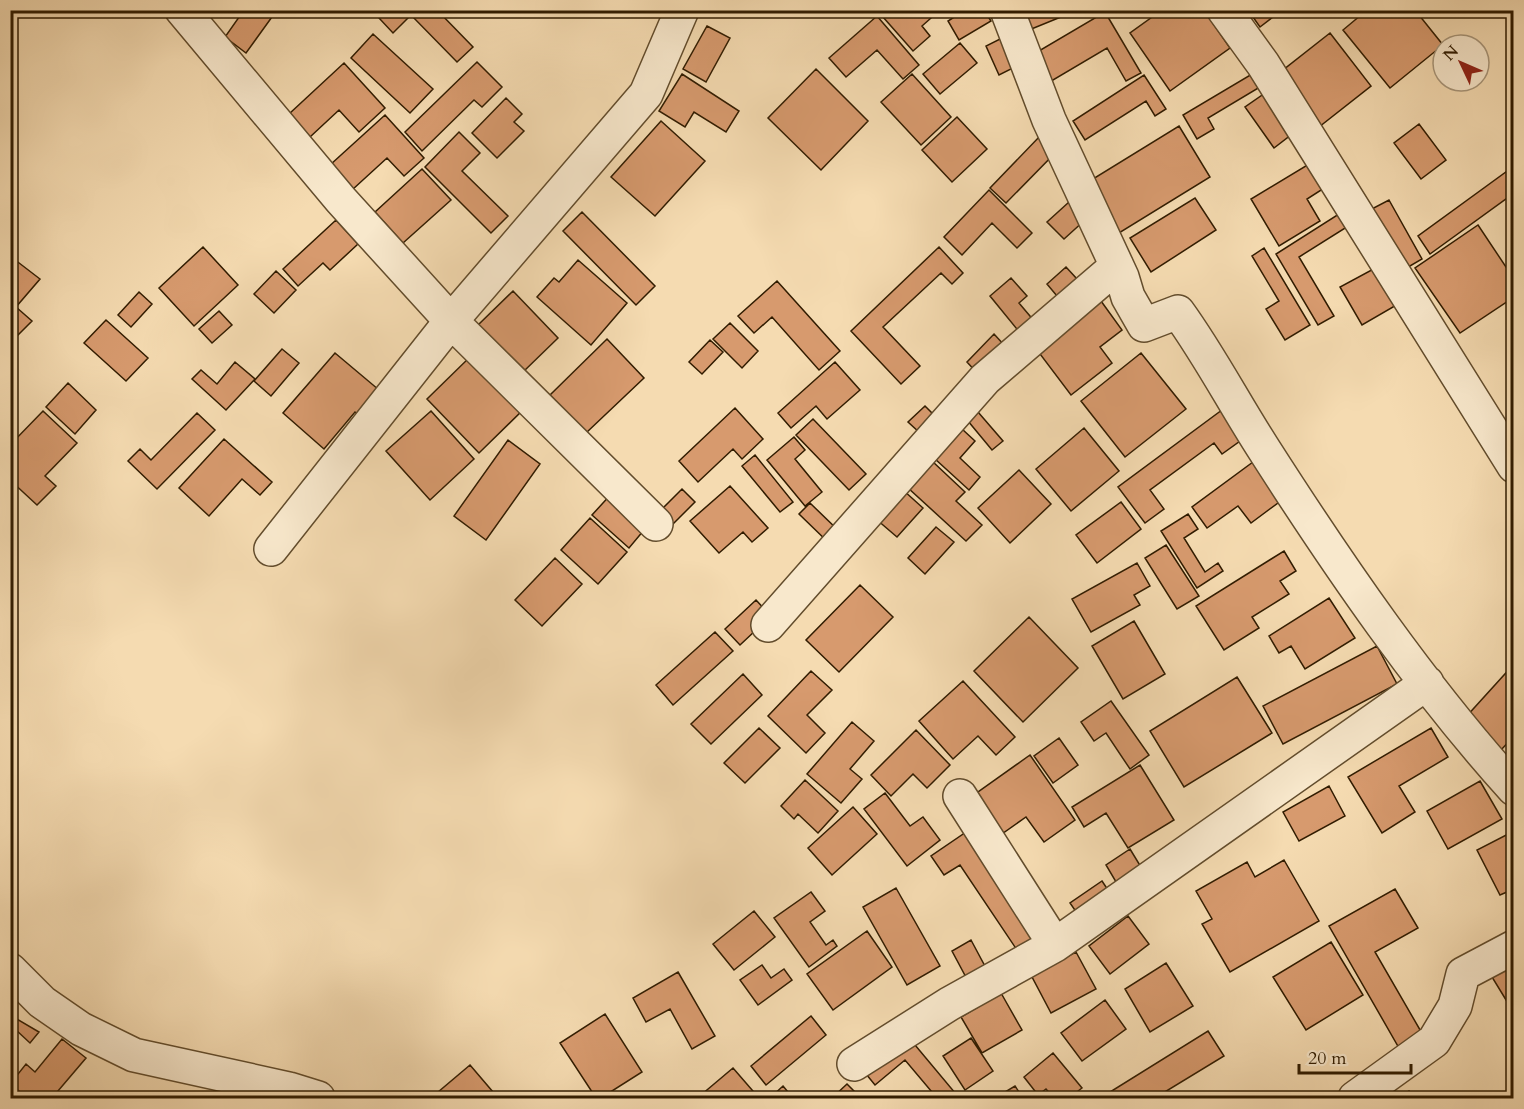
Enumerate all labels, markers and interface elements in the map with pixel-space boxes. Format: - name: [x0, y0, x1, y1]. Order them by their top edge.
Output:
- north arrow: [1431, 33, 1491, 93]
- text: N: [1438, 41, 1464, 66]
- scale bar: [1299, 1037, 1412, 1075]
- text: 20 m: [1308, 1046, 1347, 1071]

